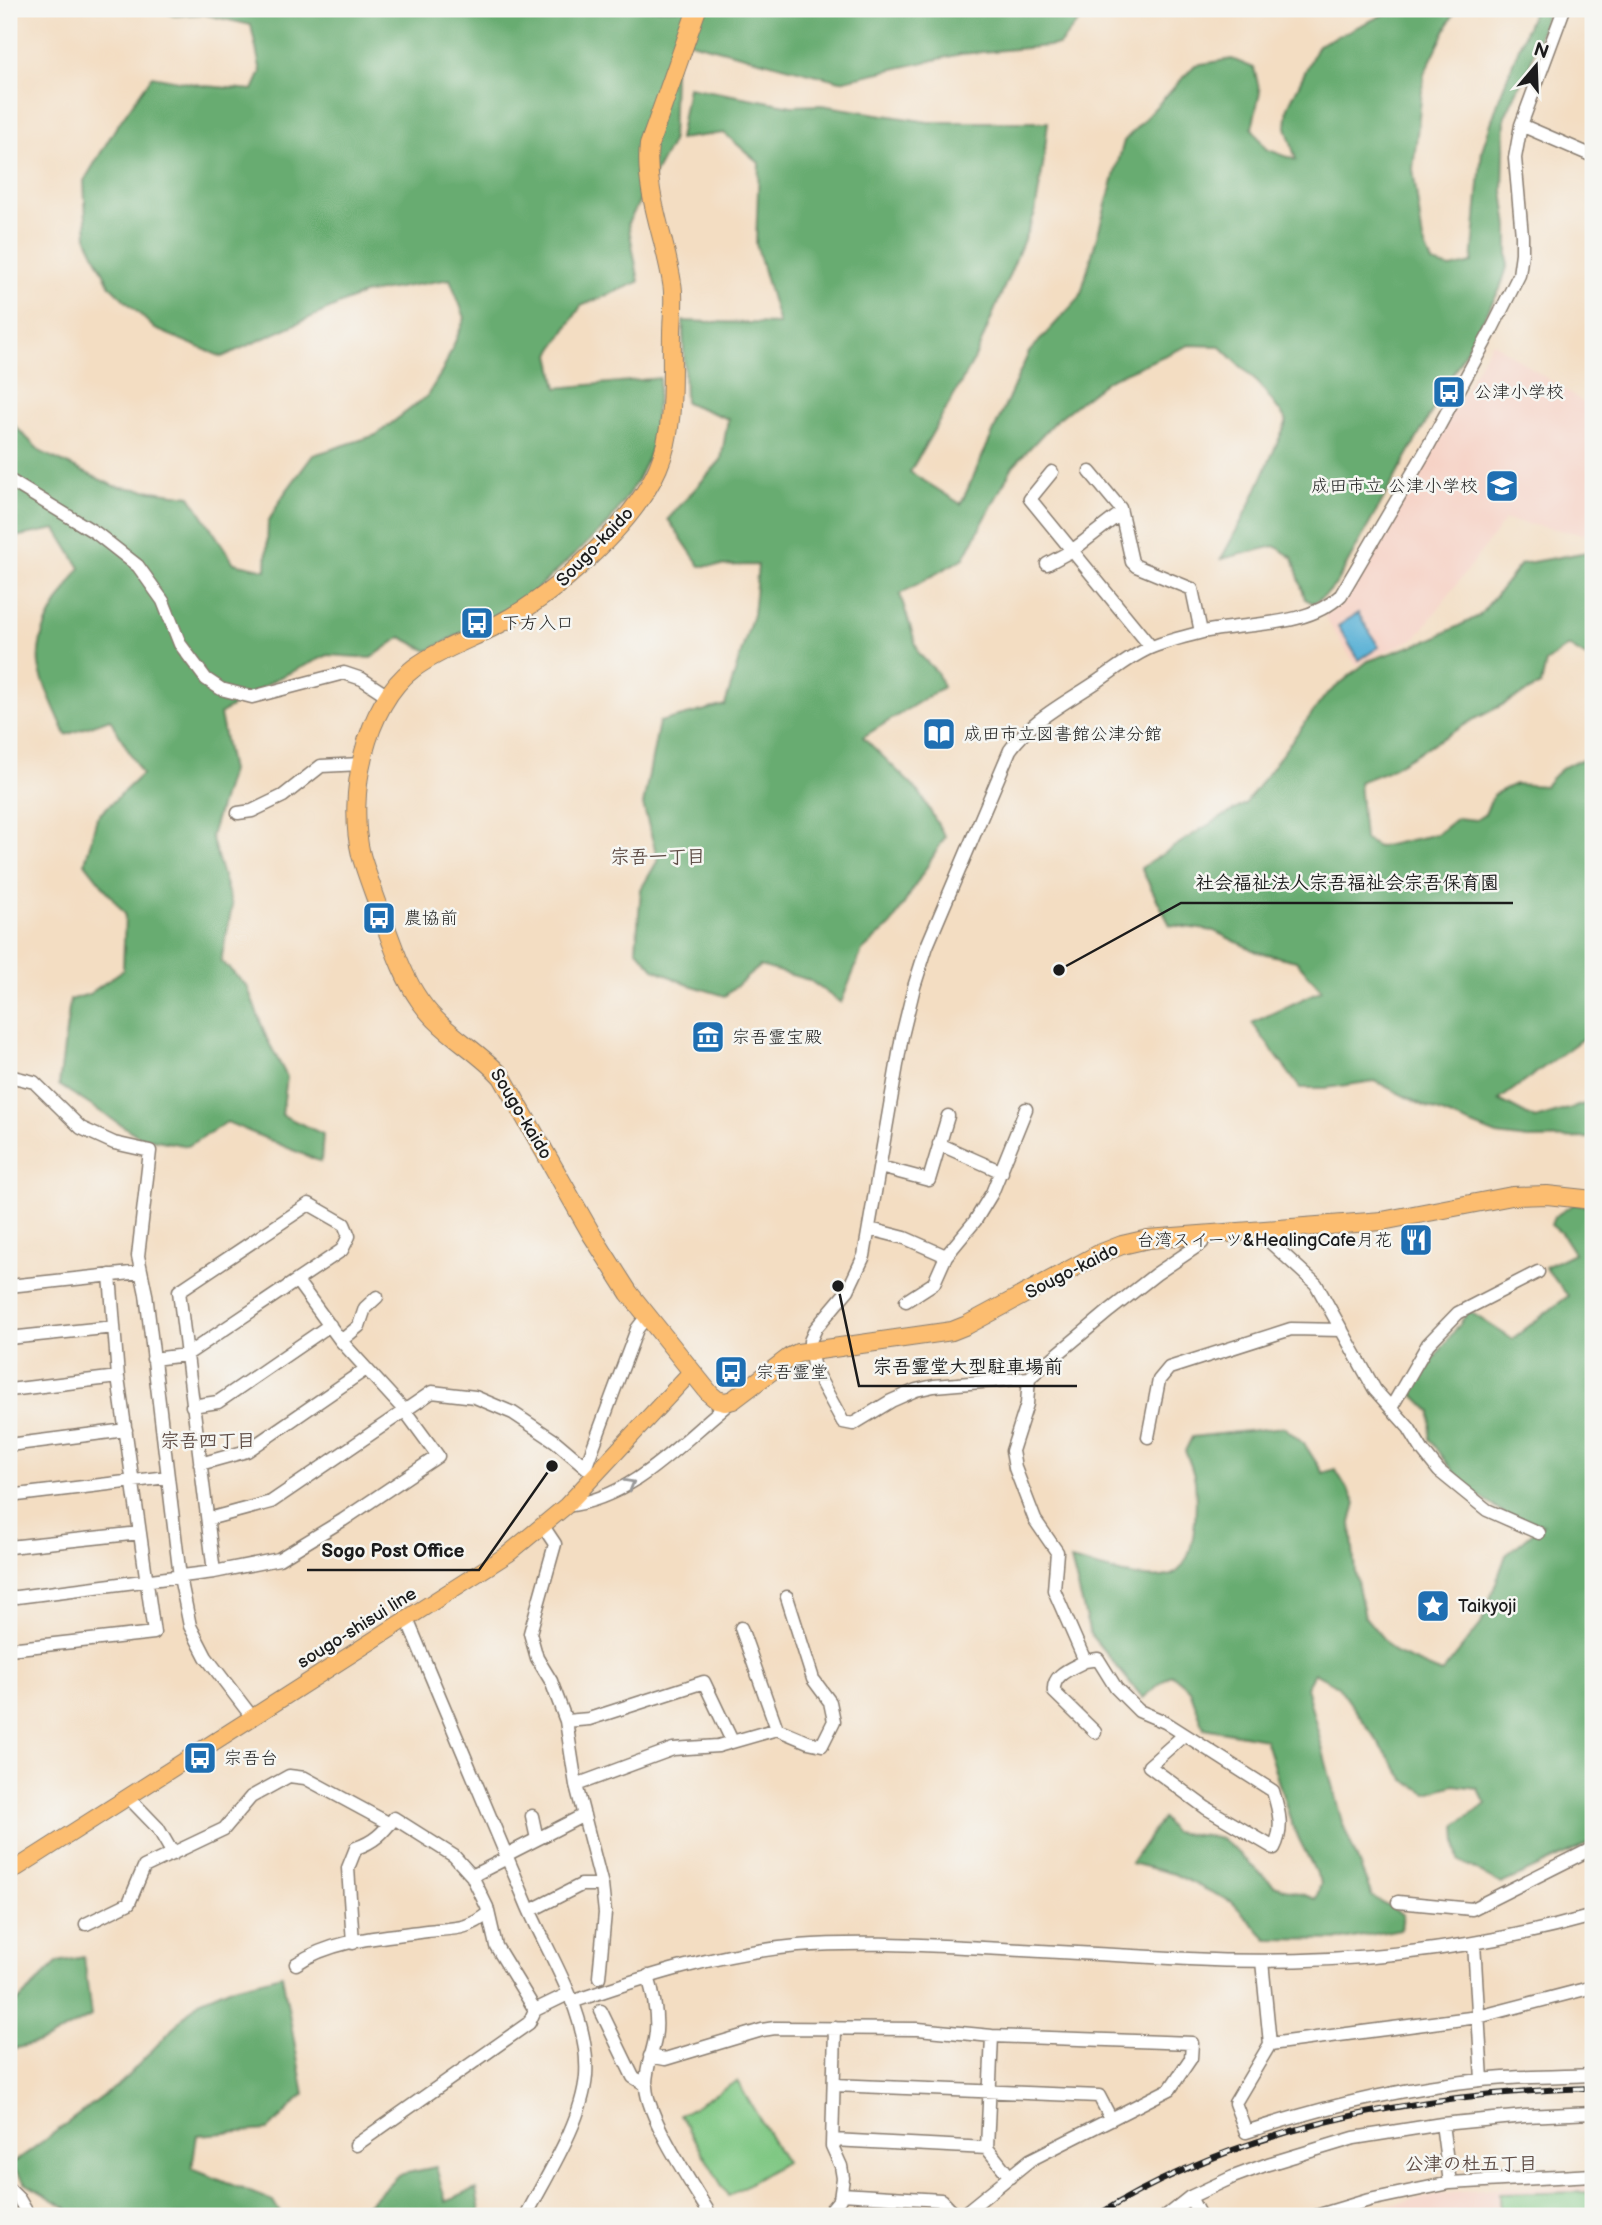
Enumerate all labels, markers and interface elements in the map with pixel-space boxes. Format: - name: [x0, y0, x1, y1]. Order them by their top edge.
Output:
- north arrow: [1500, 32, 1570, 102]
- text: N: [1531, 38, 1552, 65]
- bus stop icon: 公津小学校: [1430, 373, 1468, 411]
- place label: 公津小学校: [1474, 382, 1564, 403]
- school or university icon: 成田市立 公津小学校: [1483, 467, 1521, 505]
- place label: 成田市立 公津小学校: [1311, 476, 1478, 497]
- street label: Sougo-kaido: [552, 503, 638, 591]
- bus stop icon: 下方入口: [458, 604, 496, 642]
- place label: 下方入口: [502, 613, 574, 634]
- library icon: 成田市立図書館公津分館: [920, 715, 958, 753]
- place label: 成田市立図書館公津分館: [964, 724, 1162, 745]
- district label: 宗吾一丁目: [610, 846, 706, 869]
- callout: 社会福祉法人宗吾福祉会宗吾保育園: [1181, 863, 1513, 903]
- text: 社会福祉法人宗吾福祉会宗吾保育園: [1195, 872, 1499, 895]
- bus stop icon: 農協前: [360, 899, 398, 937]
- place label: 農協前: [404, 908, 458, 929]
- museum icon: 宗吾霊宝殿: [689, 1018, 727, 1056]
- place label: 宗吾霊宝殿: [732, 1027, 822, 1048]
- street label: Sougo-kaido: [486, 1065, 556, 1163]
- restaurant icon: 台湾スイーツ&HealingCafe月花: [1397, 1221, 1435, 1259]
- place label: 台湾スイーツ&HealingCafe月花: [1137, 1230, 1392, 1251]
- street label: Sougo-kaido: [1022, 1239, 1122, 1303]
- callout: 宗吾霊堂大型駐車場前: [859, 1346, 1077, 1386]
- bus stop icon: 宗吾霊堂: [712, 1353, 750, 1391]
- text: 宗吾霊堂大型駐車場前: [873, 1356, 1063, 1379]
- place label: 宗吾霊堂: [756, 1362, 828, 1383]
- district label: 宗吾四丁目: [160, 1430, 256, 1453]
- one-way arrow: [622, 1479, 635, 1492]
- callout: Sogo Post Office: [307, 1530, 479, 1570]
- text: Sogo Post Office: [321, 1540, 465, 1563]
- street label: sougo-shisui line: [294, 1583, 421, 1673]
- place icon: Taikyoji: [1414, 1587, 1452, 1625]
- place label: Taikyoji: [1458, 1596, 1517, 1617]
- bus stop icon: 宗吾台: [181, 1739, 219, 1777]
- place label: 宗吾台: [224, 1748, 278, 1769]
- district label: 公津の杜五丁目: [1404, 2153, 1538, 2176]

